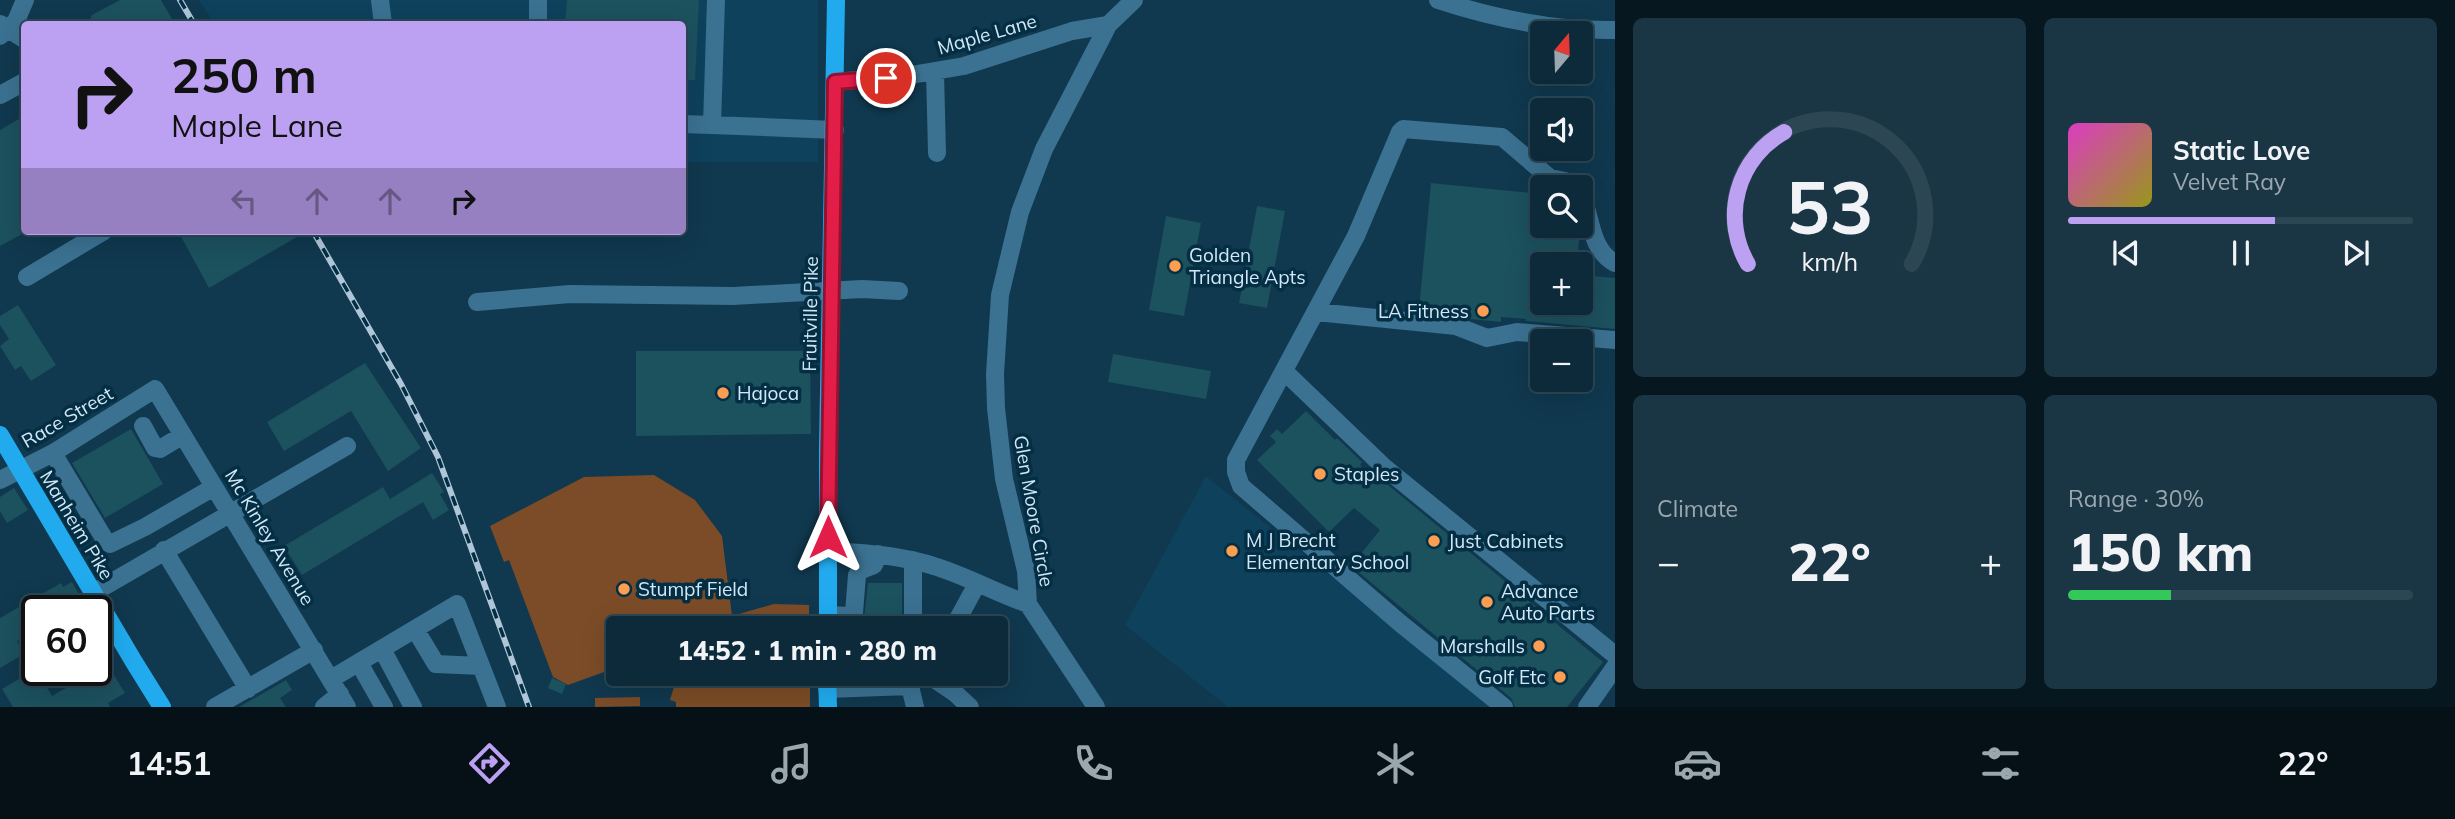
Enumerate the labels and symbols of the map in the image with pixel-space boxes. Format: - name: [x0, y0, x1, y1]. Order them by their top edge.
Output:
- street label: Maple Lane: [935, 8, 1039, 60]
- north arrow: [1530, 21, 1592, 84]
- pin: [856, 48, 916, 108]
- place label: Golden Triangle Apts: [1189, 243, 1306, 289]
- street label: Fruitville Pike: [797, 256, 823, 372]
- marker: Golden Triangle Apts: [1167, 258, 1183, 274]
- place label: LA Fitness: [1378, 299, 1469, 323]
- marker: LA Fitness: [1475, 303, 1491, 319]
- street label: Race Street: [17, 381, 117, 453]
- place label: Hajoca: [737, 381, 799, 405]
- marker: Hajoca: [715, 385, 731, 401]
- street label: Glen Moore Circle: [1009, 433, 1059, 589]
- place label: Staples: [1334, 462, 1400, 486]
- street label: Mc Kinley Avenue: [220, 465, 320, 609]
- street label: Manheim Pike: [35, 466, 119, 584]
- marker: Staples: [1312, 466, 1328, 482]
- position arrow: [791, 500, 865, 574]
- place label: M J Brecht Elementary School: [1246, 528, 1409, 574]
- place label: Just Cabinets: [1448, 529, 1564, 553]
- marker: Just Cabinets: [1426, 533, 1442, 549]
- marker: M J Brecht Elementary School: [1224, 543, 1240, 559]
- place label: Stumpf Field: [638, 577, 748, 601]
- place label: Advance Auto Parts: [1501, 579, 1595, 625]
- marker: Stumpf Field: [616, 581, 632, 597]
- marker: Advance Auto Parts: [1479, 594, 1495, 610]
- speed limit sign: 60: [21, 595, 112, 686]
- place label: Marshalls: [1440, 634, 1525, 658]
- marker: Marshalls: [1531, 638, 1547, 654]
- place label: Golf Etc: [1478, 665, 1546, 689]
- marker: Golf Etc: [1552, 669, 1568, 685]

